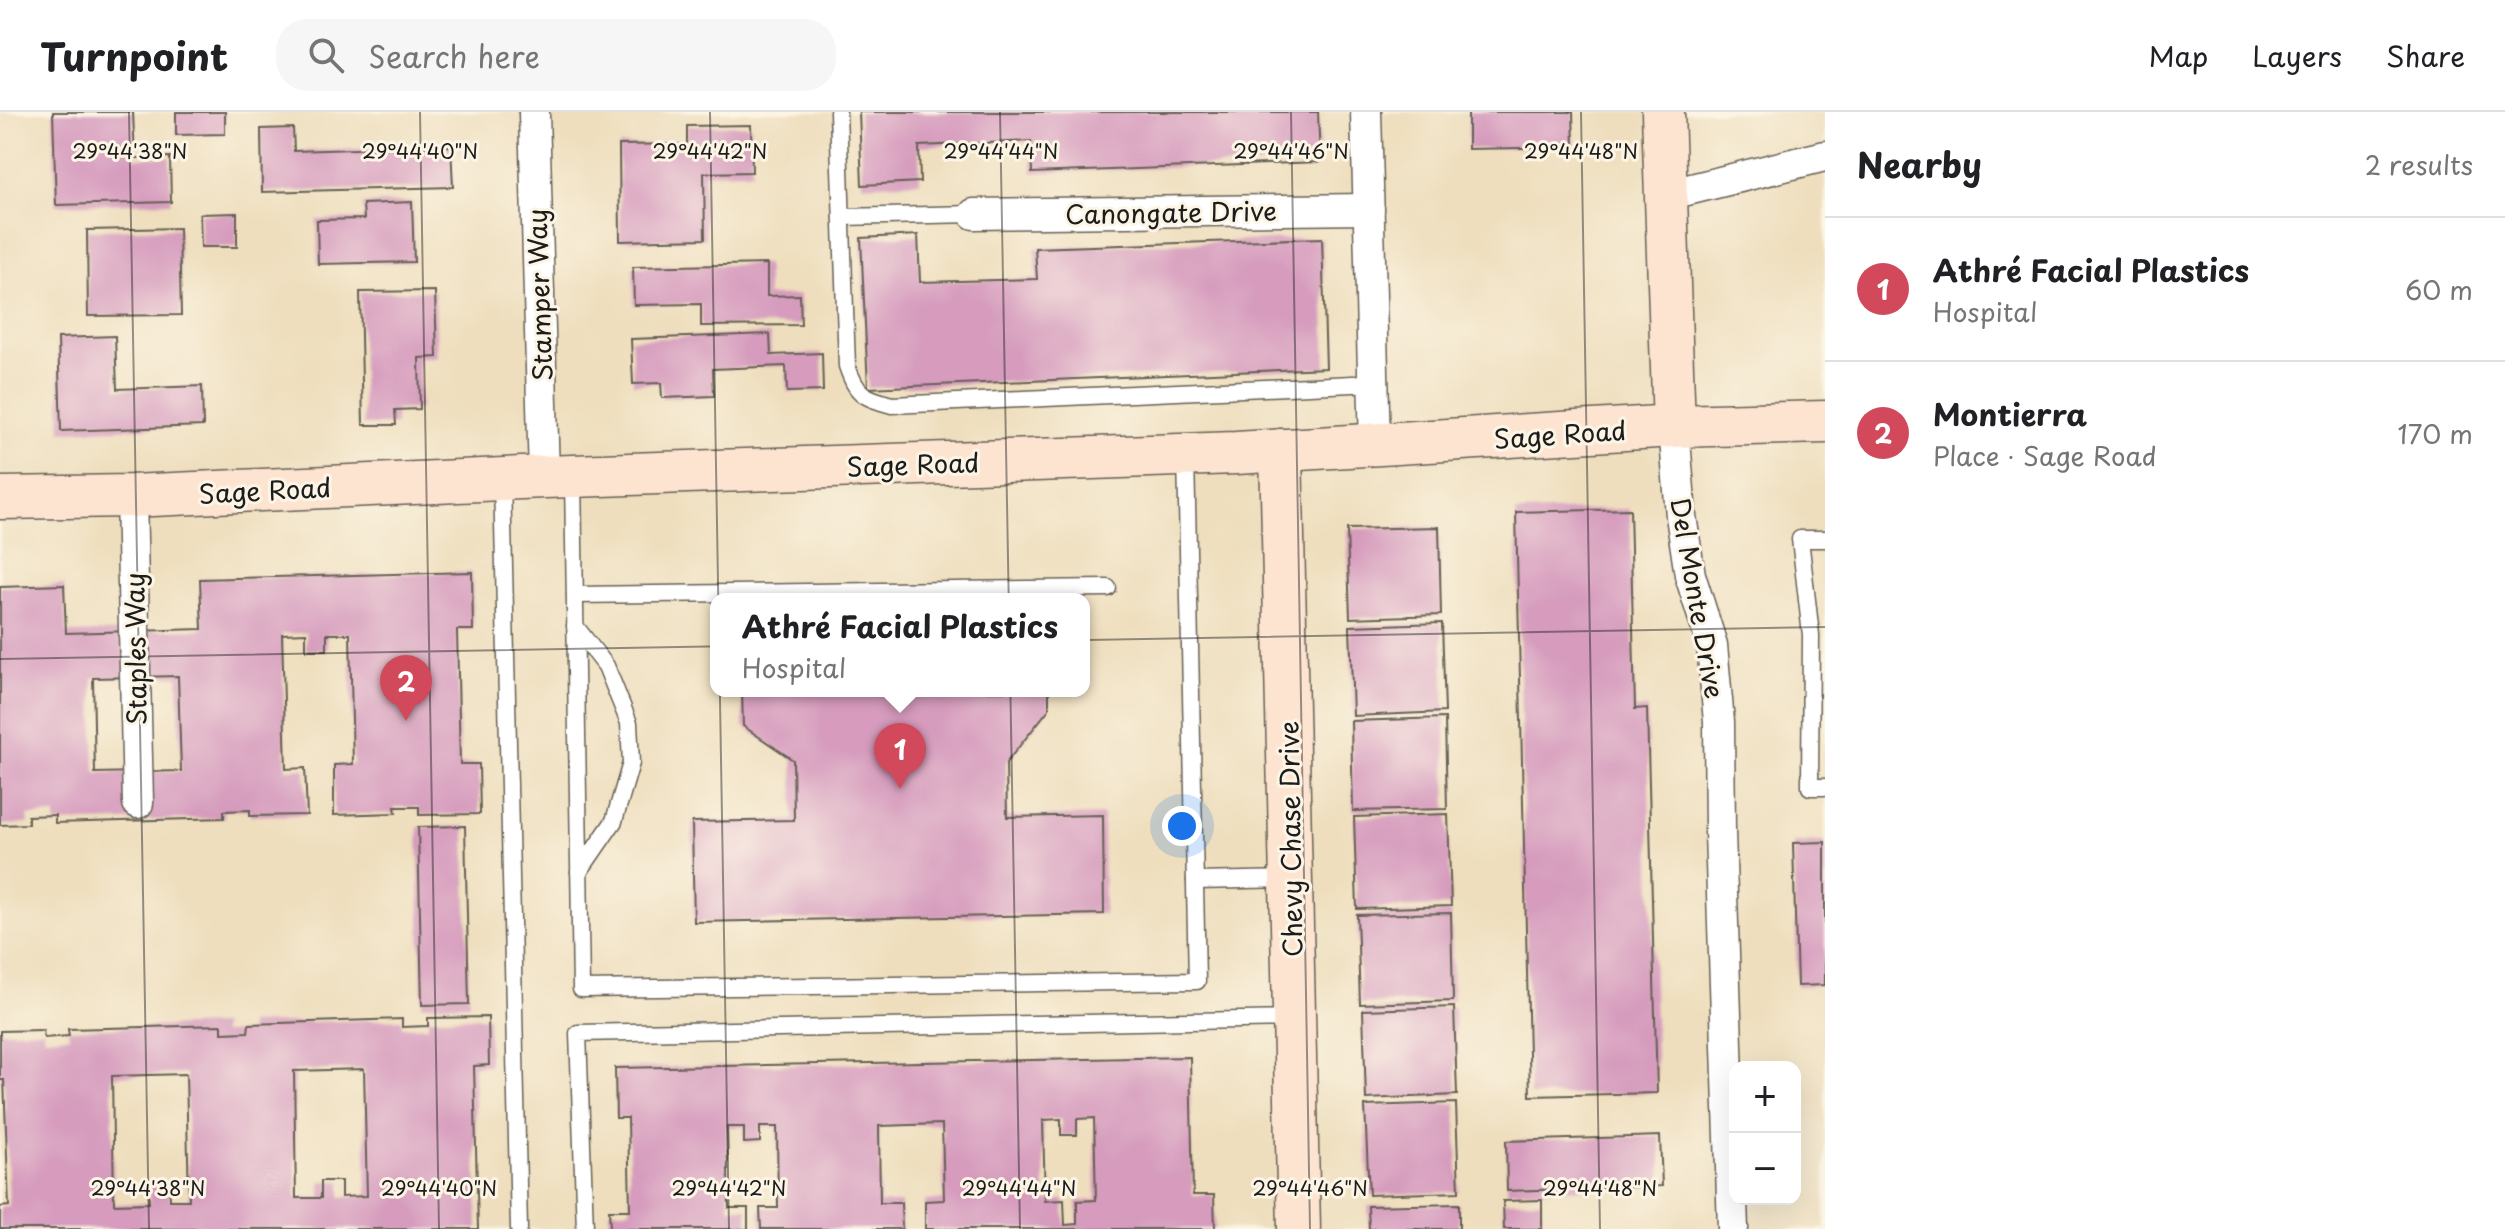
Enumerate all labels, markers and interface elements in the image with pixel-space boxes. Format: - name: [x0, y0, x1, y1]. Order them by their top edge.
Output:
- search box: [276, 19, 836, 91]
- text: Turnpoint: [40, 27, 228, 84]
- icon: search: [304, 33, 348, 77]
- text: Search here: [368, 33, 540, 78]
- text: Map: [2148, 34, 2208, 77]
- text: Layers: [2252, 34, 2342, 77]
- text: Share: [2386, 34, 2465, 77]
- text: 29°44'38"N: [73, 136, 187, 166]
- text: 29°44'40"N: [362, 136, 478, 166]
- text: 29°44'42"N: [653, 136, 767, 166]
- text: 29°44'44"N: [944, 136, 1058, 166]
- text: 29°44'46"N: [1233, 136, 1349, 166]
- text: 29°44'48"N: [1524, 136, 1638, 166]
- text: Nearby: [1857, 138, 1982, 190]
- text: 2 results: [2365, 145, 2473, 184]
- street label: Canongate Drive: [1065, 191, 1277, 233]
- street label: Stamper Way: [517, 208, 561, 382]
- text: Athré Facial Plastics: [1933, 247, 2249, 292]
- text: 1: [1877, 270, 1889, 309]
- text: 60 m: [2405, 270, 2473, 309]
- text: Hospital: [1933, 292, 2037, 331]
- text: Montierra: [1933, 391, 2087, 436]
- street label: Sage Road: [1492, 410, 1628, 458]
- text: 2: [1874, 414, 1892, 453]
- text: 170 m: [2398, 414, 2473, 453]
- text: Place · Sage Road: [1933, 436, 2157, 475]
- street label: Sage Road: [846, 442, 980, 486]
- street label: Sage Road: [198, 467, 332, 513]
- street label: Del Monte Drive: [1661, 495, 1735, 701]
- street label: Staples Way: [114, 572, 156, 726]
- popup: [710, 593, 1090, 697]
- text: Athré Facial Plastics: [742, 603, 1058, 648]
- text: Hospital: [742, 648, 846, 687]
- pin: 2: [380, 655, 432, 721]
- street label: Chevy Chase Drive: [1268, 721, 1312, 957]
- pin: 1: [874, 723, 926, 789]
- your location: [1162, 806, 1202, 846]
- map controls: [1729, 1061, 1801, 1205]
- button: +: [1729, 1061, 1801, 1133]
- button: −: [1729, 1133, 1801, 1205]
- text: 29°44'38"N: [91, 1173, 205, 1203]
- text: 29°44'40"N: [381, 1173, 497, 1203]
- text: 29°44'42"N: [672, 1173, 786, 1203]
- text: 29°44'44"N: [962, 1173, 1076, 1203]
- text: 29°44'46"N: [1252, 1173, 1368, 1203]
- text: 29°44'48"N: [1543, 1173, 1657, 1203]

